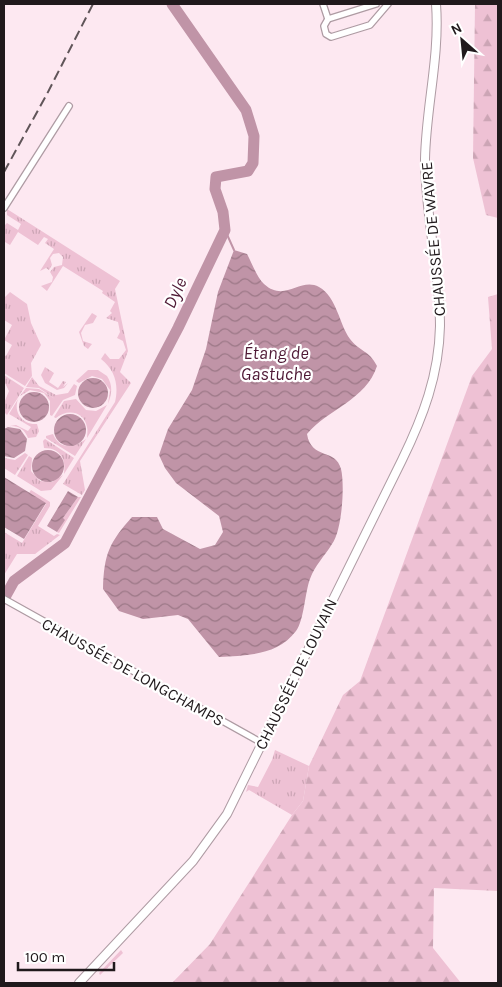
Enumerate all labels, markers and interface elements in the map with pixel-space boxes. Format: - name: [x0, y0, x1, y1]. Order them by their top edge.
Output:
- north arrow: [437, 15, 487, 65]
- text: N: [448, 19, 465, 39]
- street label: CHAUSSÉE DE WAVRE: [417, 161, 449, 317]
- water label: Dyle: [158, 274, 192, 312]
- water label: Étang de Gastuche: [241, 342, 311, 385]
- street label: CHAUSSÉE DE LOUVAIN: [251, 595, 341, 753]
- street label: CHAUSSÉE DE LONGCHAMPS: [39, 614, 227, 730]
- scale bar: [18, 940, 114, 972]
- text: 100 m: [25, 948, 65, 966]

